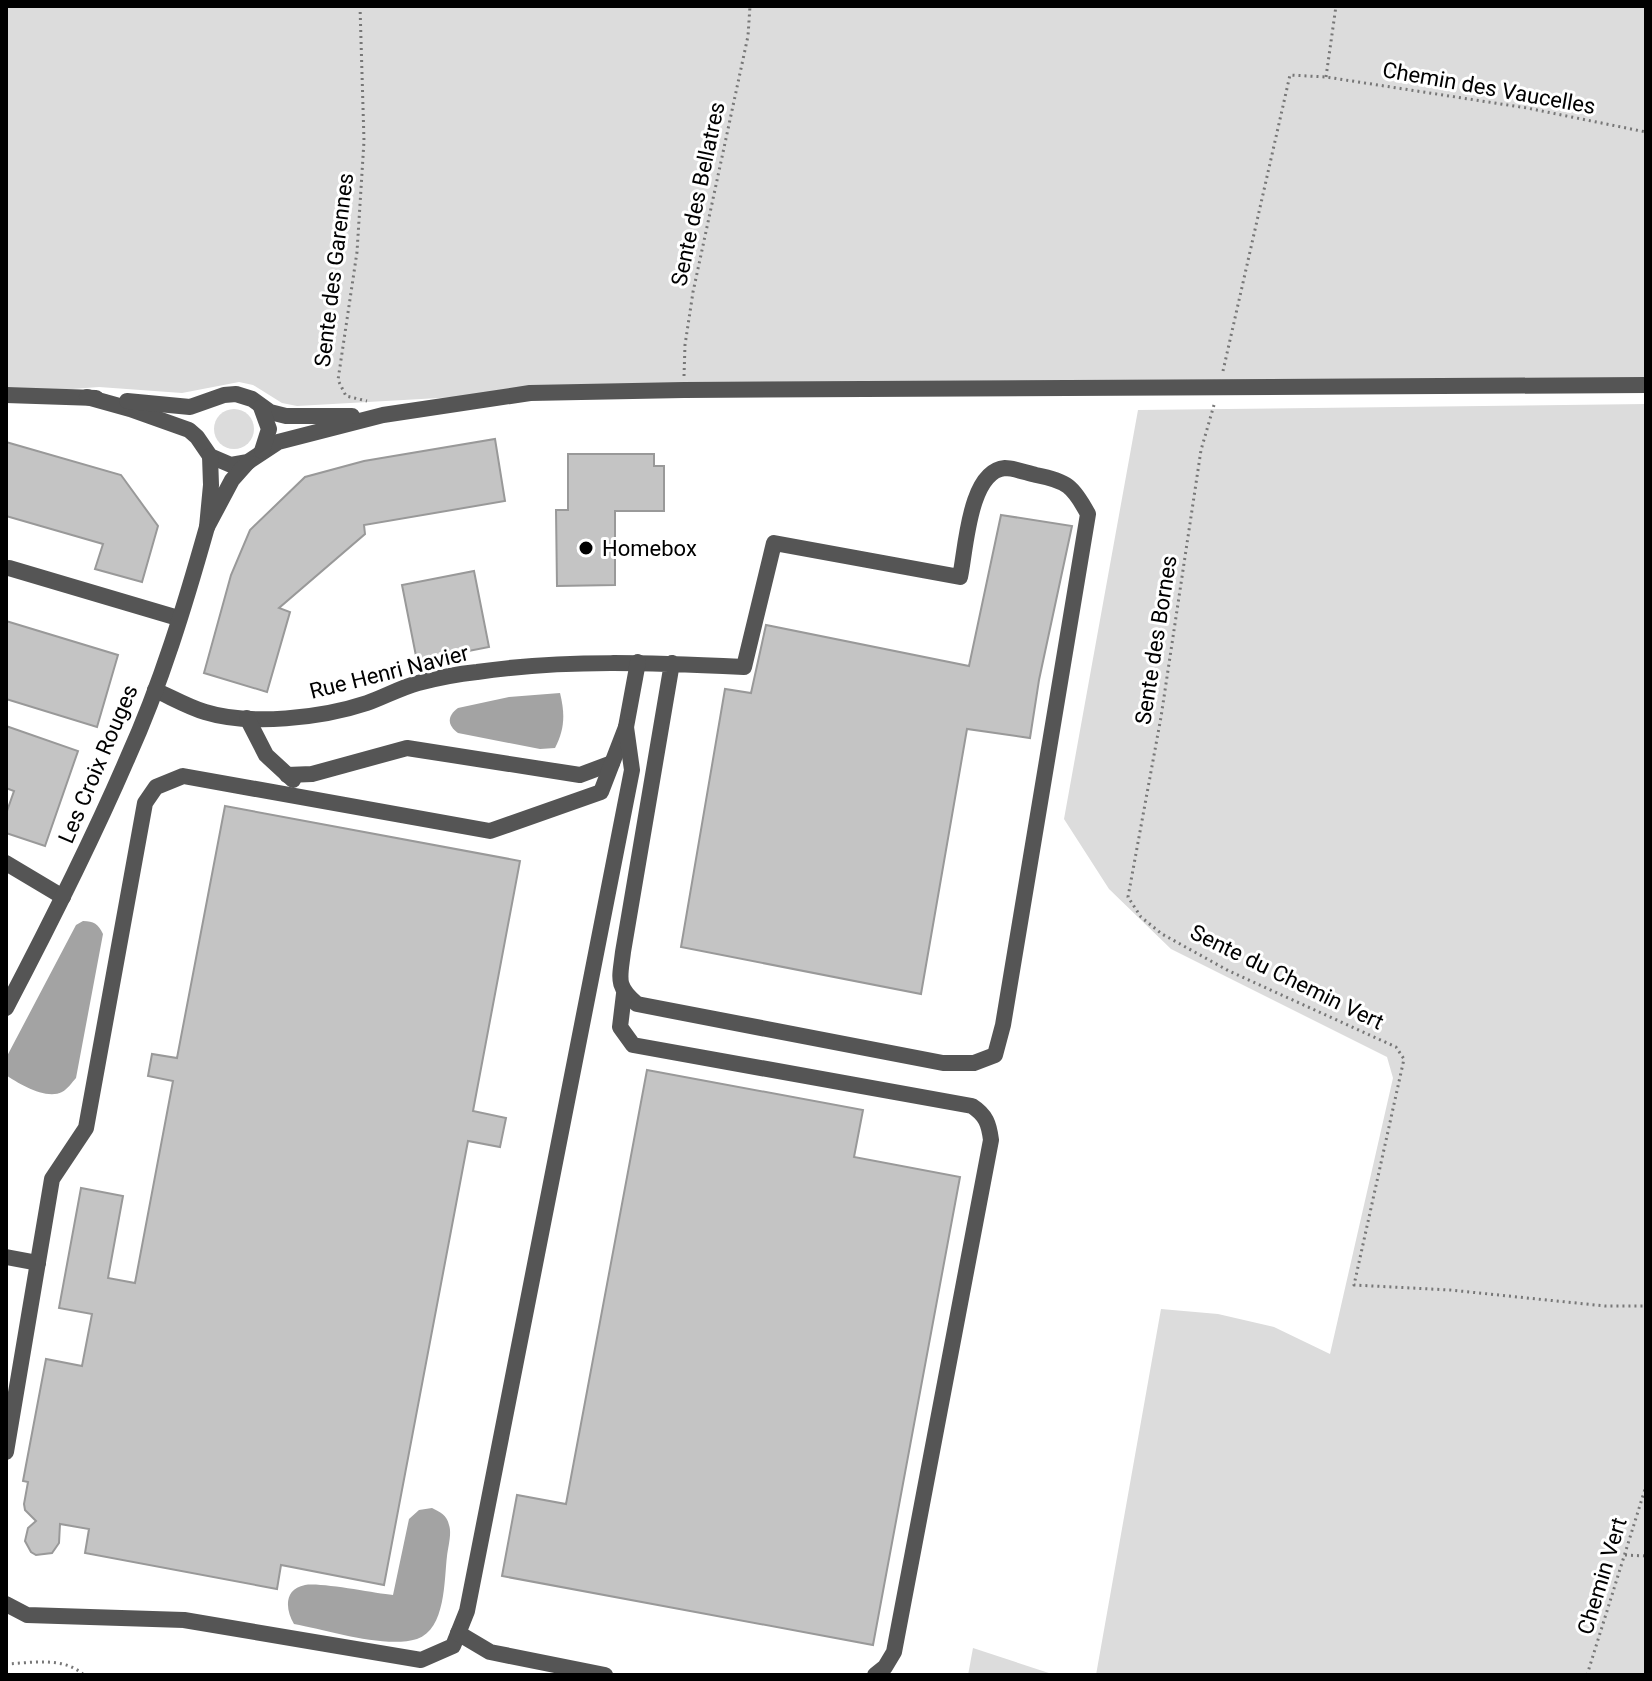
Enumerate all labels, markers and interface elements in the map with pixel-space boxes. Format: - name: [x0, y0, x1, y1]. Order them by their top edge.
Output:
- street label: Chemin des Vaucelles: [1381, 57, 1597, 119]
- street label: Sente des Bellatres: [666, 100, 730, 288]
- street label: Sente des Garennes: [310, 172, 358, 368]
- place label: Homebox: [602, 536, 697, 561]
- marker: Homebox: [577, 539, 595, 557]
- street label: Sente des Bornes: [1130, 554, 1182, 726]
- street label: Rue Henri Navier: [307, 640, 472, 704]
- street label: Les Croix Rouges: [53, 681, 143, 847]
- street label: Sente du Chemin Vert: [1186, 919, 1388, 1035]
- street label: Chemin Vert: [1572, 1515, 1632, 1637]

